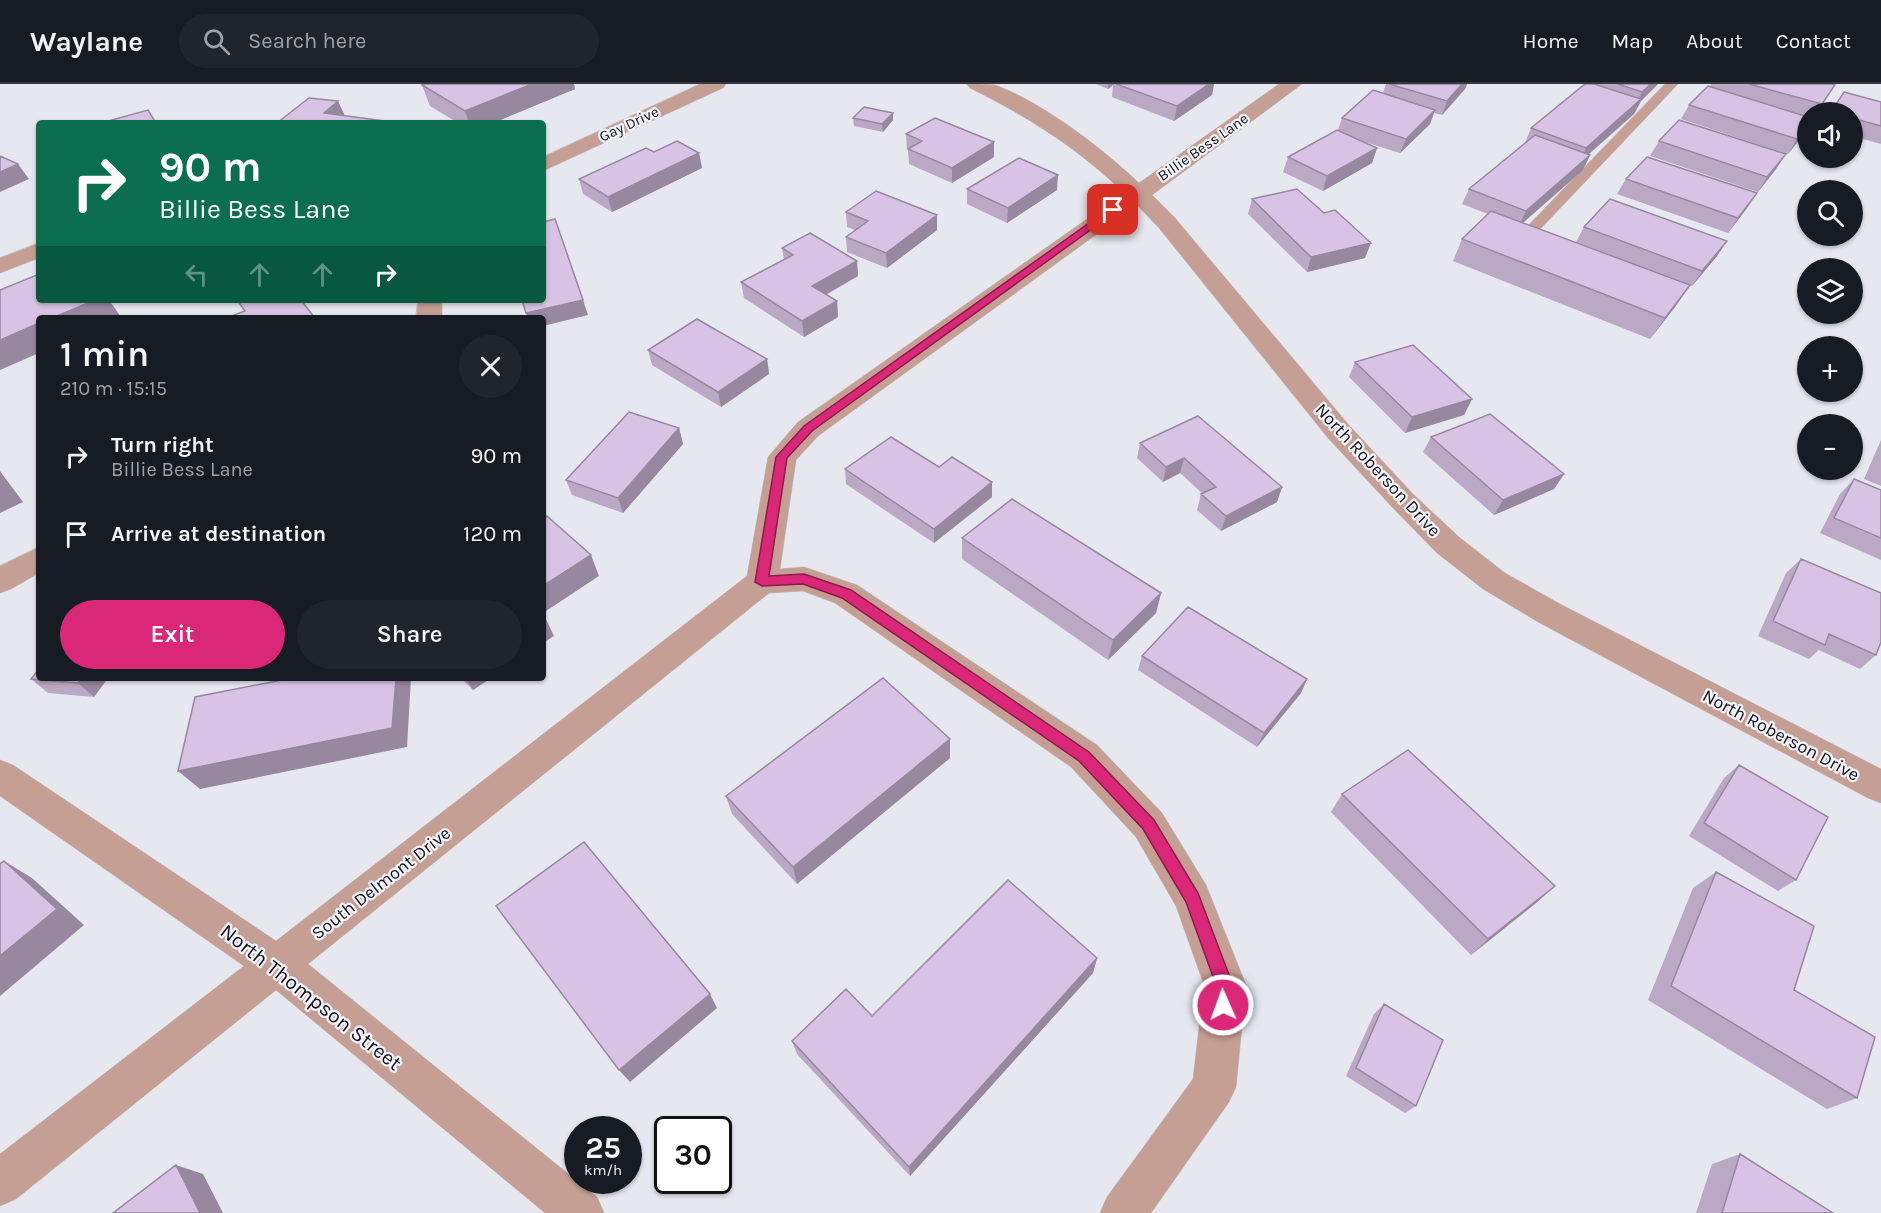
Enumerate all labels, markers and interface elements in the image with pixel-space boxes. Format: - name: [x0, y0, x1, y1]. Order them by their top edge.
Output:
- search box: [179, 14, 599, 68]
- text: Waylane: [30, 25, 143, 58]
- icon: search: [200, 25, 233, 58]
- text: Search here: [248, 28, 366, 54]
- text: Home: [1523, 29, 1579, 53]
- text: Map: [1612, 29, 1653, 53]
- text: About: [1686, 29, 1743, 53]
- text: Contact: [1776, 29, 1851, 53]
- street label: Gay Drive: [596, 102, 662, 146]
- map controls: [1797, 102, 1863, 480]
- button: sound: [1797, 102, 1863, 168]
- street label: Billie Bess Lane: [1154, 109, 1252, 185]
- text: 90 m: [159, 142, 262, 192]
- icon: right: [60, 144, 138, 222]
- button: search: [1797, 180, 1863, 246]
- pin: [1087, 184, 1138, 235]
- text: Billie Bess Lane: [159, 193, 350, 225]
- icon: arrive: [1096, 193, 1129, 226]
- icon: left: [180, 258, 213, 291]
- icon: ahead: [243, 258, 276, 291]
- icon: ahead: [306, 258, 339, 291]
- icon: right: [369, 258, 402, 291]
- button: layers: [1797, 258, 1863, 324]
- text: 1 min: [60, 333, 149, 375]
- button: close: [459, 335, 522, 398]
- button: +: [1797, 336, 1863, 402]
- text: 210 m · 15:15: [60, 377, 167, 400]
- street label: North Roberson Drive: [1311, 399, 1445, 541]
- button: −: [1797, 414, 1863, 480]
- text: Turn right: [111, 432, 214, 458]
- icon: right: [60, 440, 93, 473]
- text: 90 m: [470, 443, 522, 469]
- text: Billie Bess Lane: [111, 458, 253, 481]
- icon: arrive: [60, 518, 93, 551]
- text: Arrive at destination: [111, 521, 326, 547]
- text: 120 m: [463, 521, 522, 547]
- button: Exit: [60, 600, 285, 669]
- button: Share: [297, 600, 522, 669]
- street label: North Roberson Drive: [1699, 684, 1863, 786]
- street label: South Delmont Drive: [307, 822, 455, 944]
- street label: North Thompson Street: [216, 919, 406, 1075]
- position arrow: [1191, 973, 1255, 1037]
- speed limit sign: 30: [654, 1116, 732, 1194]
- text: 25: [585, 1130, 621, 1166]
- text: km/h: [584, 1161, 622, 1179]

